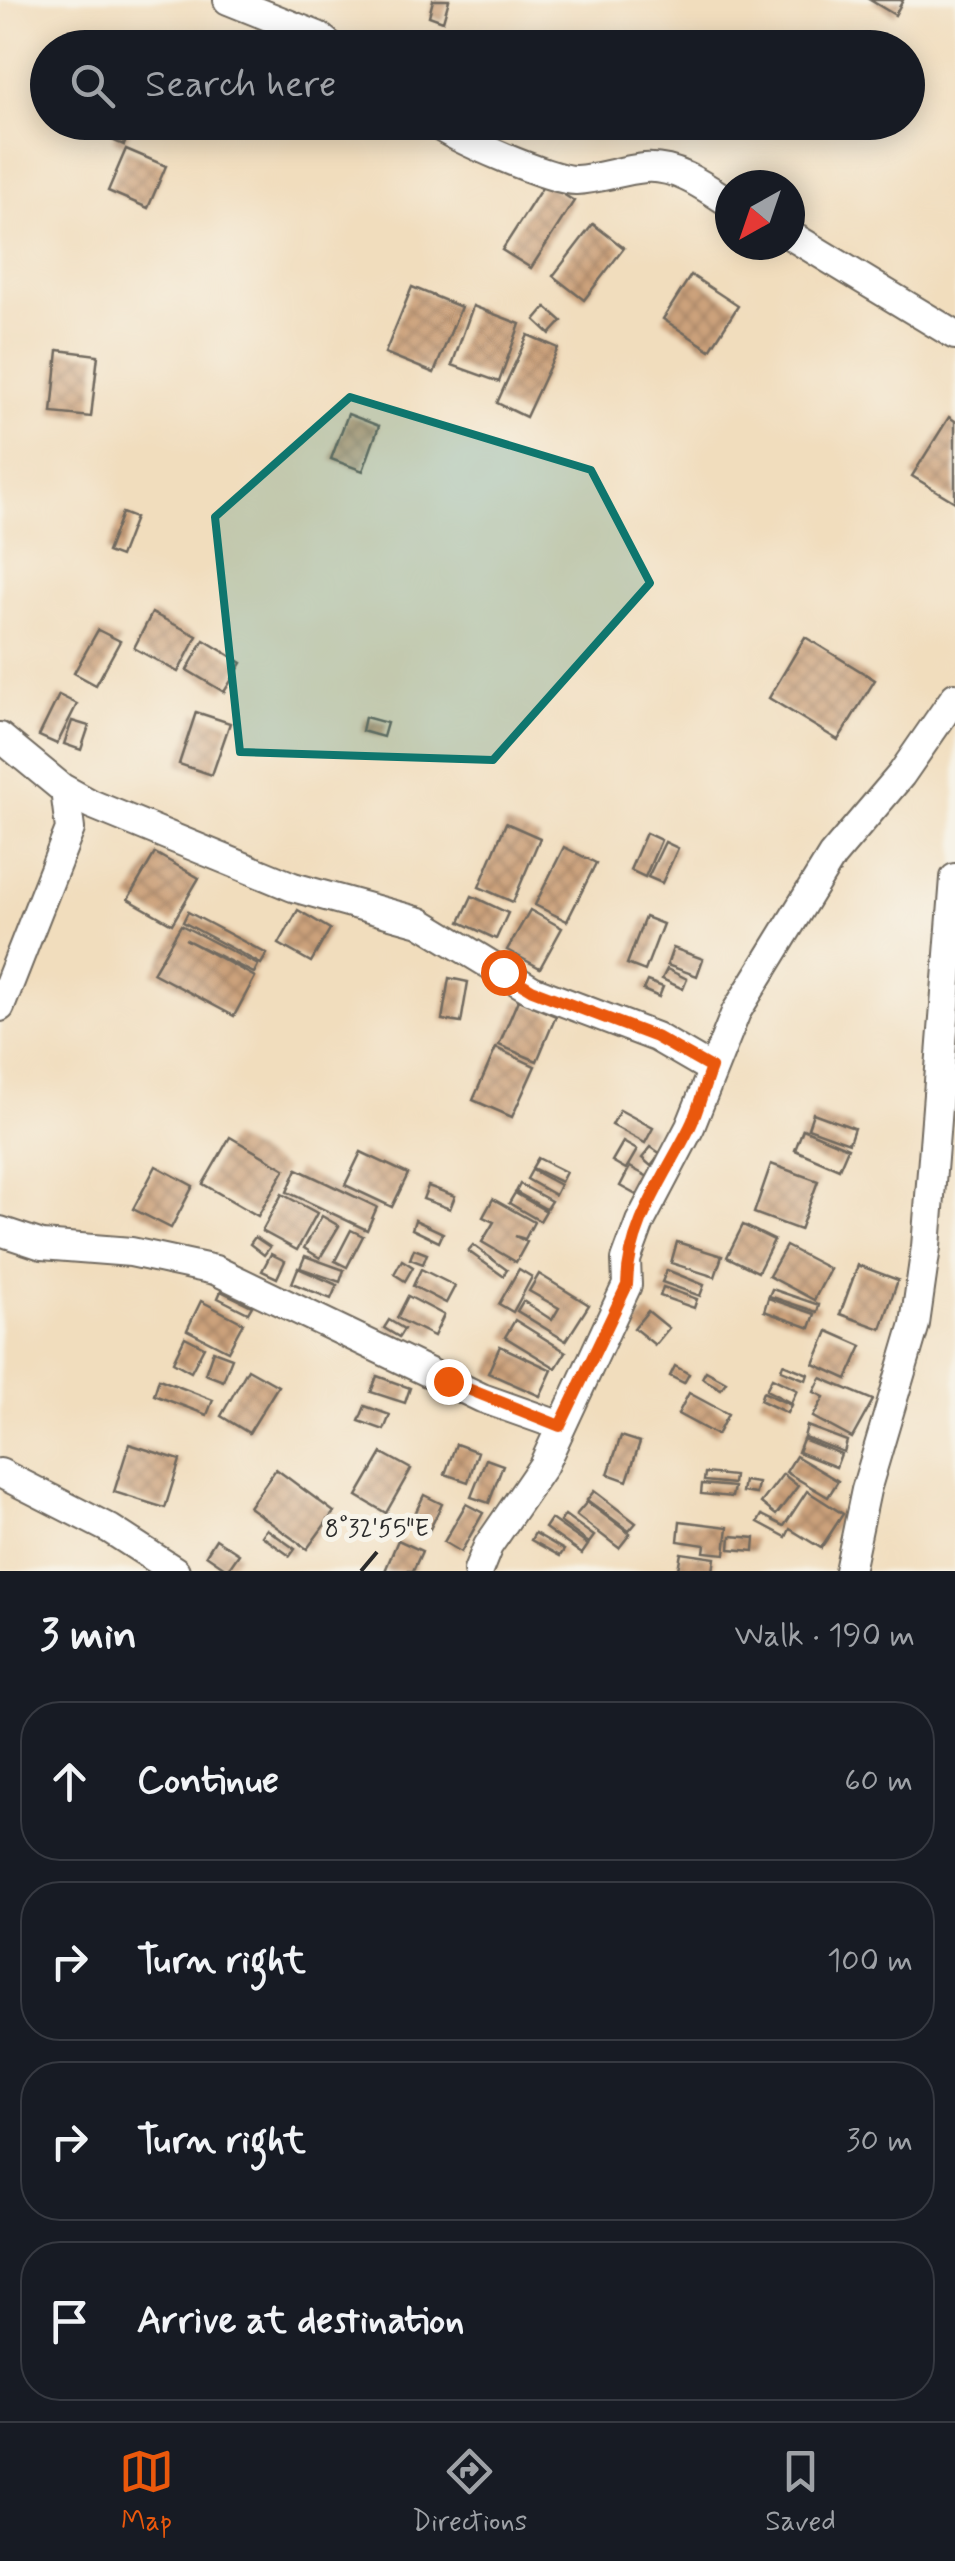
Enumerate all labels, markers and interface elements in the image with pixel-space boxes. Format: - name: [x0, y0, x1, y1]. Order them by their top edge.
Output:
- search box: [30, 30, 925, 140]
- icon: search: [65, 58, 120, 113]
- text: Search here: [145, 61, 336, 110]
- north arrow: [715, 170, 805, 260]
- route start: [481, 950, 527, 996]
- route end: [426, 1359, 472, 1405]
- text: 8°32'55"E: [325, 1513, 429, 1546]
- text: 3 min: [40, 1609, 137, 1664]
- text: Walk · 190 m: [735, 1615, 915, 1657]
- icon: ahead: [42, 1754, 97, 1809]
- text: Continue: [137, 1757, 279, 1806]
- text: 60 m: [844, 1760, 913, 1802]
- icon: right: [42, 1934, 97, 1989]
- text: Turn right: [137, 1937, 306, 1986]
- text: 100 m: [827, 1940, 913, 1982]
- icon: right: [42, 2114, 97, 2169]
- text: Turn right: [137, 2117, 306, 2166]
- text: 30 m: [846, 2120, 913, 2162]
- icon: arrive: [42, 2294, 97, 2349]
- text: Arrive at destination: [137, 2297, 464, 2346]
- tab: Map: [119, 2444, 174, 2541]
- tab: Directions: [412, 2444, 527, 2541]
- tab: Saved: [765, 2444, 836, 2541]

